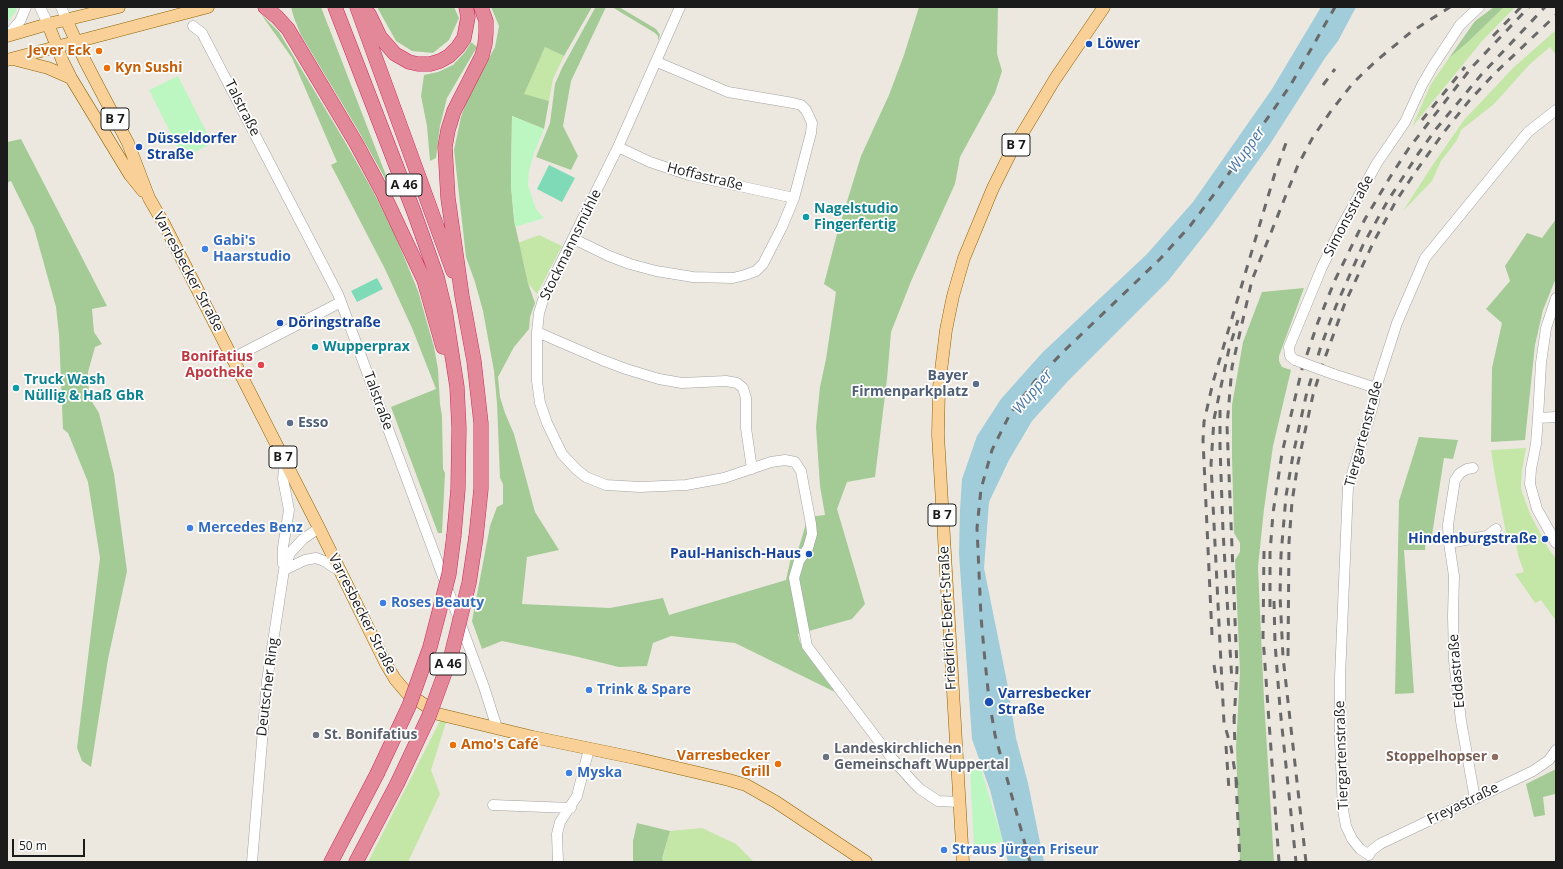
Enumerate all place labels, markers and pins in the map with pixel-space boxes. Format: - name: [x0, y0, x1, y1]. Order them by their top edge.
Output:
- place label: Löwer: [1097, 36, 1140, 52]
- marker: Löwer: [1084, 39, 1094, 49]
- place label: Jever Eck: [28, 43, 91, 59]
- marker: Jever Eck: [94, 46, 104, 56]
- place label: Kyn Sushi: [115, 60, 182, 76]
- marker: Kyn Sushi: [102, 63, 112, 73]
- place label: Düsseldorfer Straße: [147, 131, 237, 164]
- marker: Düsseldorfer Straße: [134, 142, 144, 152]
- place label: Nagelstudio Fingerfertig: [814, 201, 898, 234]
- marker: Nagelstudio Fingerfertig: [801, 212, 811, 222]
- place label: Gabi's Haarstudio: [213, 233, 291, 266]
- marker: Gabi's Haarstudio: [200, 244, 210, 254]
- place label: Döringstraße: [288, 315, 381, 331]
- marker: Döringstraße: [275, 318, 285, 328]
- place label: Wupperprax: [323, 339, 410, 355]
- marker: Wupperprax: [310, 342, 320, 352]
- place label: Bonifatius Apotheke: [181, 349, 253, 382]
- marker: Bonifatius Apotheke: [256, 360, 266, 370]
- place label: Bayer Firmenparkplatz: [852, 368, 968, 400]
- place label: Truck Wash Nüllig & Haß GbR: [24, 372, 144, 404]
- marker: Bayer Firmenparkplatz: [971, 379, 981, 389]
- marker: Truck Wash Nüllig & Haß GbR: [11, 383, 21, 393]
- place label: Esso: [298, 415, 328, 431]
- marker: Esso: [285, 418, 295, 428]
- place label: Mercedes Benz: [198, 520, 303, 536]
- marker: Mercedes Benz: [185, 523, 195, 533]
- place label: Hindenburgstraße: [1408, 531, 1537, 547]
- marker: Hindenburgstraße: [1540, 534, 1550, 544]
- place label: Paul-Hanisch-Haus: [670, 546, 801, 562]
- marker: Paul-Hanisch-Haus: [804, 549, 814, 559]
- place label: Roses Beauty: [391, 595, 484, 611]
- marker: Roses Beauty: [378, 598, 388, 608]
- place label: Trink & Spare: [597, 682, 691, 698]
- marker: Trink & Spare: [584, 685, 594, 695]
- place label: Varresbecker Straße: [998, 686, 1091, 718]
- marker: Varresbecker Straße: [983, 696, 995, 708]
- place label: St. Bonifatius: [324, 727, 417, 743]
- marker: St. Bonifatius: [311, 730, 321, 740]
- place label: Amo's Café: [461, 737, 538, 753]
- marker: Amo's Café: [448, 740, 458, 750]
- place label: Landeskirchlichen Gemeinschaft Wuppertal: [834, 741, 1009, 774]
- place label: Varresbecker Grill: [677, 748, 770, 780]
- place label: Stoppelhopser: [1386, 749, 1487, 765]
- marker: Landeskirchlichen Gemeinschaft Wuppertal: [821, 752, 831, 762]
- marker: Stoppelhopser: [1490, 752, 1500, 762]
- marker: Varresbecker Grill: [773, 759, 783, 769]
- place label: Myska: [577, 765, 622, 781]
- marker: Myska: [564, 768, 574, 778]
- place label: Straus Jürgen Friseur: [952, 842, 1099, 858]
- marker: Straus Jürgen Friseur: [939, 845, 949, 855]

